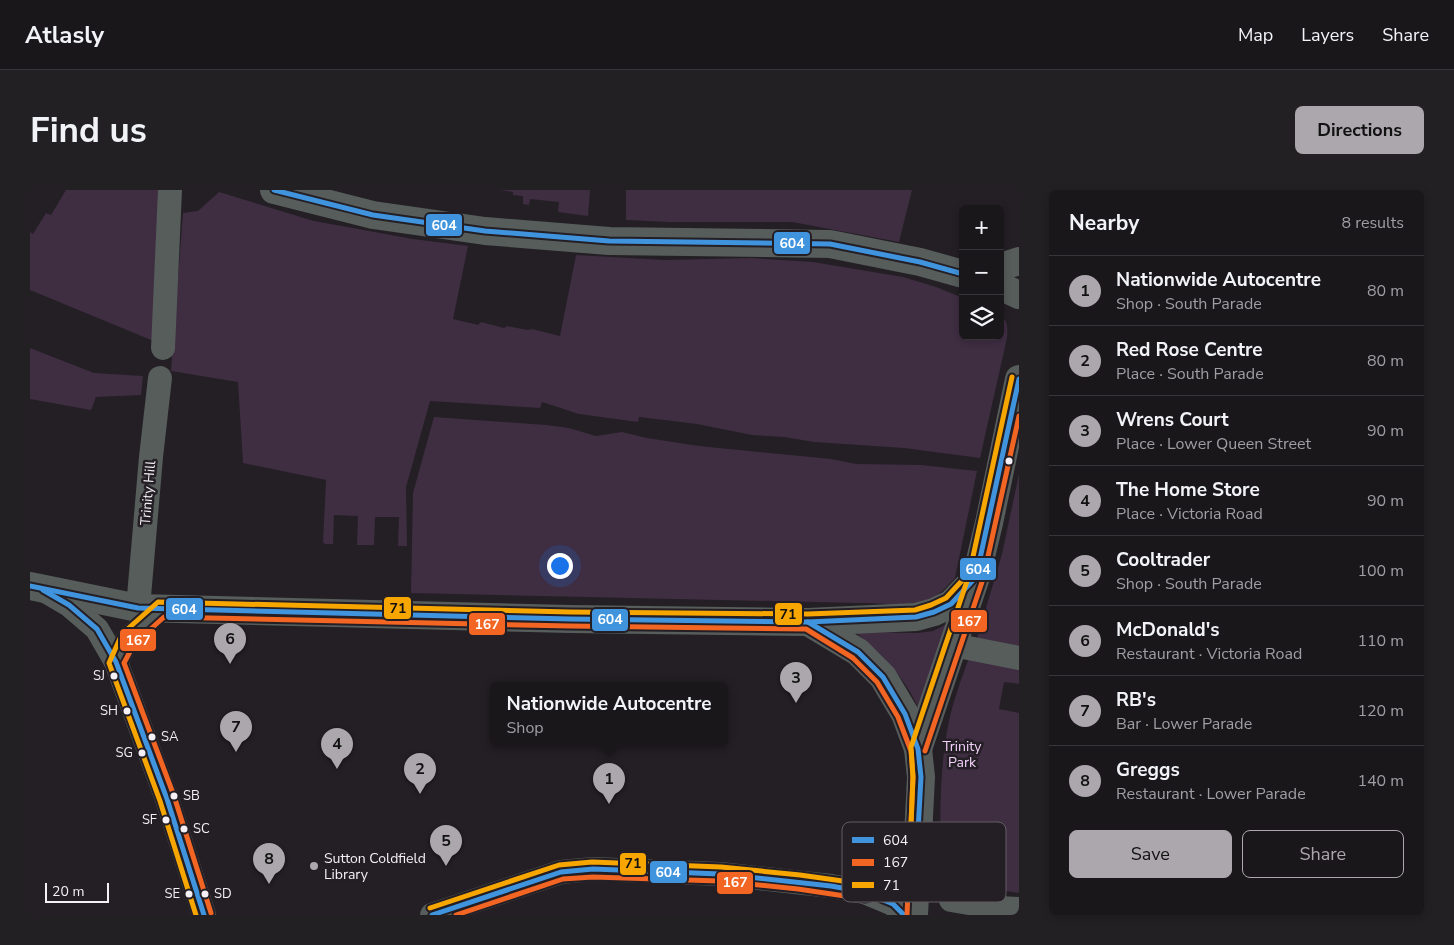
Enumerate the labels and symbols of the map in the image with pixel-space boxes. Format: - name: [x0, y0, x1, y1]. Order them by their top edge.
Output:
- line badge: 604: [425, 213, 463, 237]
- text: 604: [431, 216, 457, 235]
- line badge: 604: [773, 231, 811, 255]
- text: 604: [779, 234, 805, 253]
- unlabelled marker: [1004, 456, 1014, 466]
- street label: Trinity Hill: [136, 459, 160, 526]
- your location: [547, 553, 573, 579]
- line badge: 604: [959, 557, 997, 581]
- text: 604: [965, 560, 991, 579]
- line badge: 71: [383, 596, 412, 620]
- line badge: 604: [165, 597, 204, 621]
- text: 71: [390, 599, 406, 618]
- text: 604: [171, 600, 197, 619]
- line badge: 71: [774, 602, 803, 626]
- text: 71: [780, 605, 796, 624]
- line badge: 604: [591, 608, 629, 632]
- line badge: 167: [950, 609, 988, 633]
- text: 604: [597, 610, 623, 629]
- line badge: 167: [468, 612, 506, 636]
- text: 167: [956, 612, 982, 631]
- text: 167: [474, 615, 500, 634]
- pin: 6: [214, 623, 246, 664]
- line badge: 167: [119, 628, 157, 652]
- text: 167: [125, 631, 151, 650]
- pin: 3: [780, 662, 812, 703]
- place label: SJ: [93, 667, 105, 685]
- marker: SJ: [109, 671, 119, 681]
- place label: SH: [100, 702, 118, 720]
- marker: SH: [122, 706, 132, 716]
- pin: 7: [220, 711, 252, 752]
- place label: SA: [161, 728, 179, 746]
- pin: 4: [321, 728, 353, 769]
- marker: SA: [147, 732, 157, 742]
- park label: Trinity Park: [942, 737, 982, 772]
- place label: SG: [116, 744, 133, 762]
- marker: SG: [137, 748, 147, 758]
- pin: 2: [404, 753, 436, 794]
- pin: 1: [593, 763, 625, 804]
- place label: SB: [183, 787, 200, 805]
- marker: SB: [169, 791, 179, 801]
- place label: SF: [142, 811, 157, 829]
- marker: SF: [161, 815, 171, 825]
- place label: SC: [193, 820, 210, 838]
- legend: [842, 822, 1006, 902]
- marker: SC: [179, 824, 189, 834]
- pin: 5: [430, 825, 462, 866]
- text: 604: [883, 831, 908, 850]
- pin: 8: [253, 843, 285, 884]
- place label: Sutton Coldfield Library: [324, 849, 426, 884]
- line badge: 71: [619, 852, 647, 876]
- text: 167: [883, 853, 908, 872]
- text: 71: [625, 854, 641, 873]
- marker: Sutton Coldfield Library: [308, 860, 320, 872]
- line badge: 604: [649, 860, 688, 884]
- text: 604: [655, 863, 681, 882]
- line badge: 167: [716, 871, 754, 895]
- text: 167: [722, 873, 748, 892]
- text: 71: [883, 876, 900, 895]
- scale bar: [45, 880, 109, 903]
- place label: SE: [164, 885, 180, 903]
- place label: SD: [214, 885, 232, 903]
- marker: SE: [184, 889, 194, 899]
- marker: SD: [200, 889, 210, 899]

